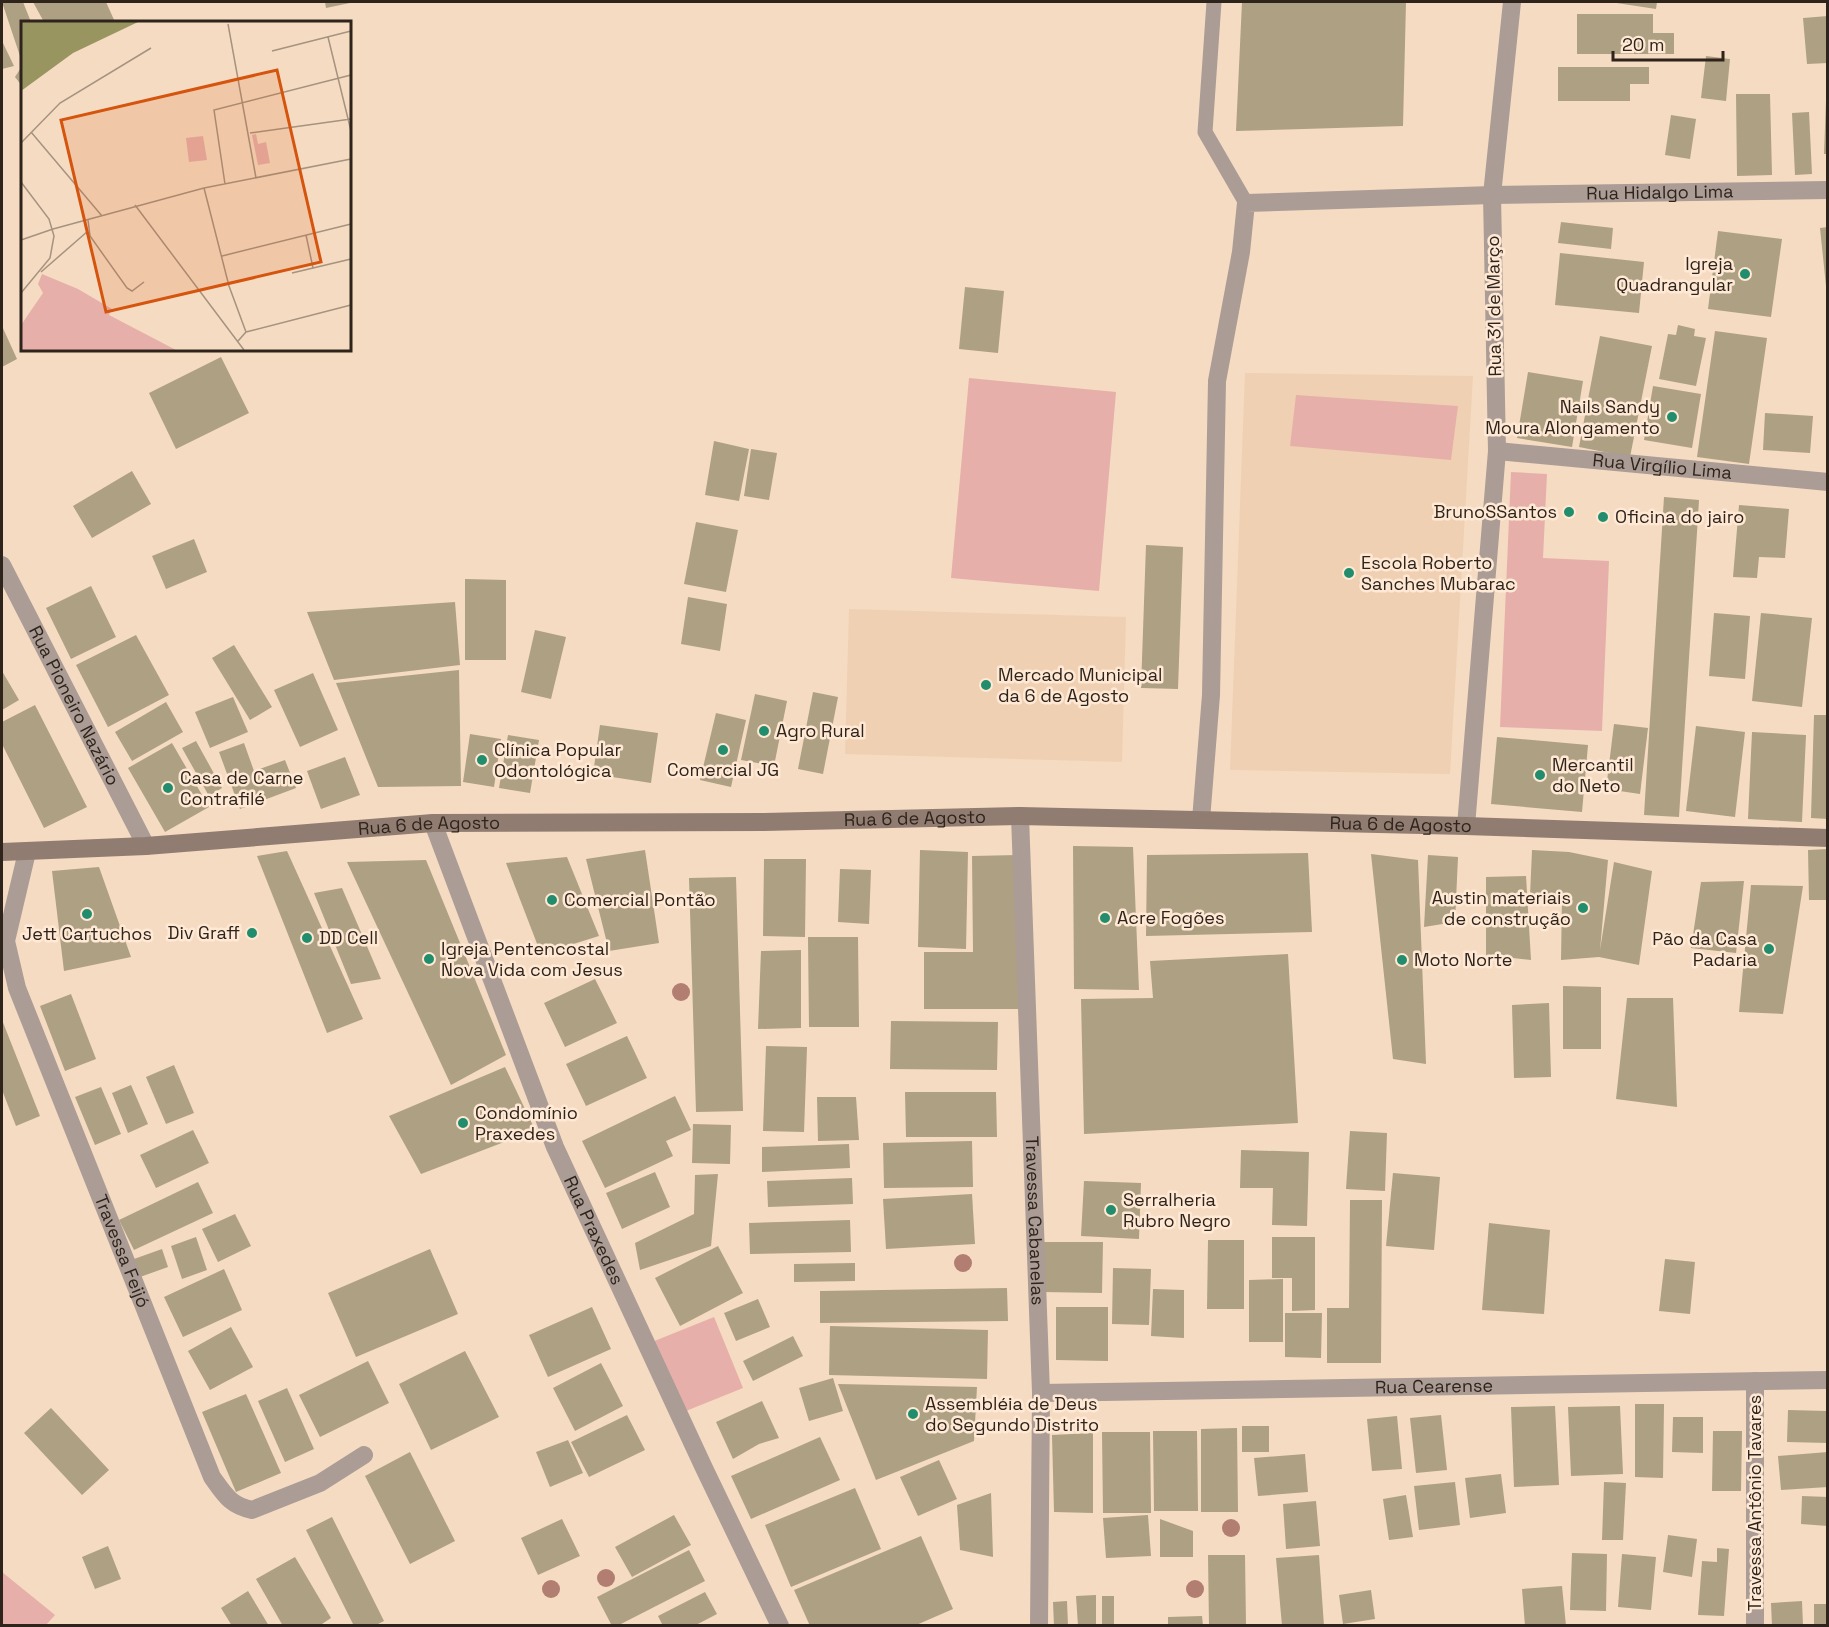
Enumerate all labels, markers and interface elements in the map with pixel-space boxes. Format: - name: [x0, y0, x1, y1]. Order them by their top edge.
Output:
- inset map: [21, 21, 351, 351]
- scale bar: [1613, 24, 1722, 62]
- text: 20 m: [1622, 33, 1665, 56]
- street label: Rua Hidalgo Lima: [1586, 179, 1734, 205]
- street label: Rua 31 de Março: [1481, 235, 1506, 377]
- place label: Igreja Quadrangular: [1616, 252, 1733, 296]
- marker: Igreja Quadrangular: [1738, 267, 1752, 281]
- place label: Nails Sandy Moura Alongamento: [1485, 395, 1660, 439]
- marker: Nails Sandy Moura Alongamento: [1665, 410, 1679, 424]
- street label: Rua Virgílio Lima: [1592, 448, 1733, 484]
- place label: BrunoSSantos: [1433, 500, 1557, 523]
- marker: BrunoSSantos: [1562, 505, 1576, 519]
- place label: Oficina do jairo: [1615, 505, 1744, 528]
- marker: Oficina do jairo: [1596, 510, 1610, 524]
- place label: Escola Roberto Sanches Mubarac: [1361, 551, 1516, 595]
- marker: Escola Roberto Sanches Mubarac: [1342, 566, 1356, 580]
- street label: Rua Pioneiro Nazário: [24, 622, 125, 789]
- place label: Mercado Municipal da 6 de Agosto: [998, 663, 1162, 707]
- marker: Mercado Municipal da 6 de Agosto: [979, 678, 993, 692]
- place label: Agro Rural: [776, 719, 865, 742]
- marker: Agro Rural: [757, 724, 771, 738]
- place label: Clínica Popular Odontológica: [494, 738, 622, 782]
- marker: Comercial JG: [716, 743, 730, 757]
- marker: Clínica Popular Odontológica: [475, 753, 489, 767]
- place label: Mercantil do Neto: [1552, 753, 1634, 797]
- place label: Comercial JG: [667, 758, 779, 781]
- place label: Casa de Carne Contrafilé: [180, 766, 303, 810]
- marker: Mercantil do Neto: [1533, 768, 1547, 782]
- marker: Casa de Carne Contrafilé: [161, 781, 175, 795]
- street label: Rua 6 de Agosto: [844, 805, 986, 831]
- street label: Rua 6 de Agosto: [357, 811, 500, 840]
- street label: Rua 6 de Agosto: [1330, 811, 1472, 837]
- place label: Austin materiais de construção: [1432, 886, 1571, 930]
- place label: Comercial Pontão: [564, 888, 716, 911]
- marker: Comercial Pontão: [545, 893, 559, 907]
- marker: Austin materiais de construção: [1576, 901, 1590, 915]
- place label: Acre Fogões: [1117, 906, 1224, 929]
- marker: Jett Cartuchos: [80, 907, 94, 921]
- marker: Acre Fogões: [1098, 911, 1112, 925]
- place label: Div Graff: [167, 921, 240, 944]
- place label: Jett Cartuchos: [22, 922, 152, 945]
- marker: Div Graff: [245, 926, 259, 940]
- place label: DD Cell: [319, 926, 378, 949]
- place label: Pão da Casa Padaria: [1652, 927, 1757, 971]
- marker: DD Cell: [300, 931, 314, 945]
- place label: Igreja Pentencostal Nova Vida com Jesus: [441, 937, 623, 981]
- marker: Pão da Casa Padaria: [1762, 942, 1776, 956]
- place label: Moto Norte: [1414, 948, 1513, 971]
- marker: Igreja Pentencostal Nova Vida com Jesus: [422, 952, 436, 966]
- marker: Moto Norte: [1395, 953, 1409, 967]
- place label: Condomínio Praxedes: [475, 1101, 578, 1145]
- marker: Condomínio Praxedes: [456, 1116, 470, 1130]
- street label: Travessa Cabanelas: [1021, 1136, 1050, 1306]
- street label: Rua Praxedes: [559, 1172, 629, 1288]
- place label: Serralheria Rubro Negro: [1123, 1188, 1231, 1232]
- street label: Travessa Feijó: [90, 1191, 155, 1311]
- marker: Serralheria Rubro Negro: [1104, 1203, 1118, 1217]
- street label: Rua Cearense: [1375, 1374, 1493, 1398]
- place label: Assembléia de Deus do Segundo Distrito: [925, 1392, 1099, 1436]
- street label: Travessa Antônio Tavares: [1743, 1395, 1766, 1611]
- marker: Assembléia de Deus do Segundo Distrito: [906, 1407, 920, 1421]

